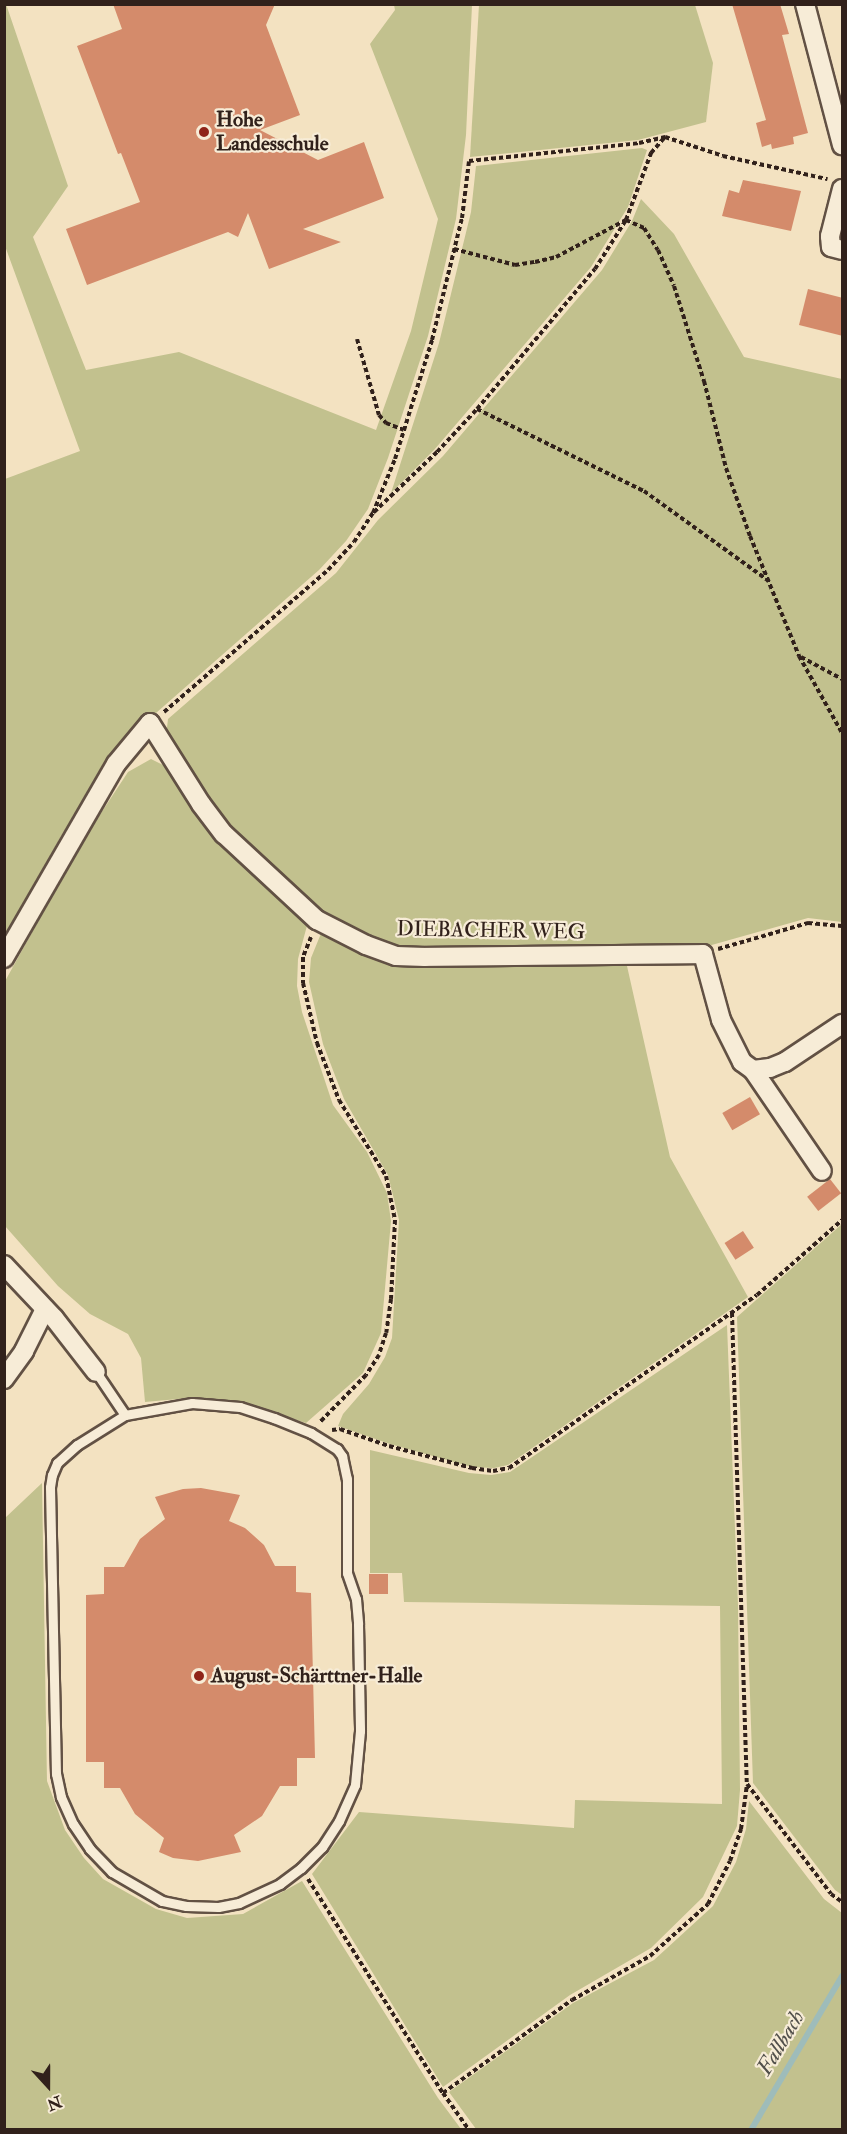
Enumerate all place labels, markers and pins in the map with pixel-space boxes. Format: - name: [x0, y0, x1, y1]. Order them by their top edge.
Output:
- place label: Hohe Landesschule: [216, 107, 328, 157]
- marker: Hohe Landesschule: [197, 125, 211, 139]
- place label: August-Schärttner-Halle: [211, 1663, 422, 1689]
- marker: August-Schärttner-Halle: [192, 1669, 206, 1683]

